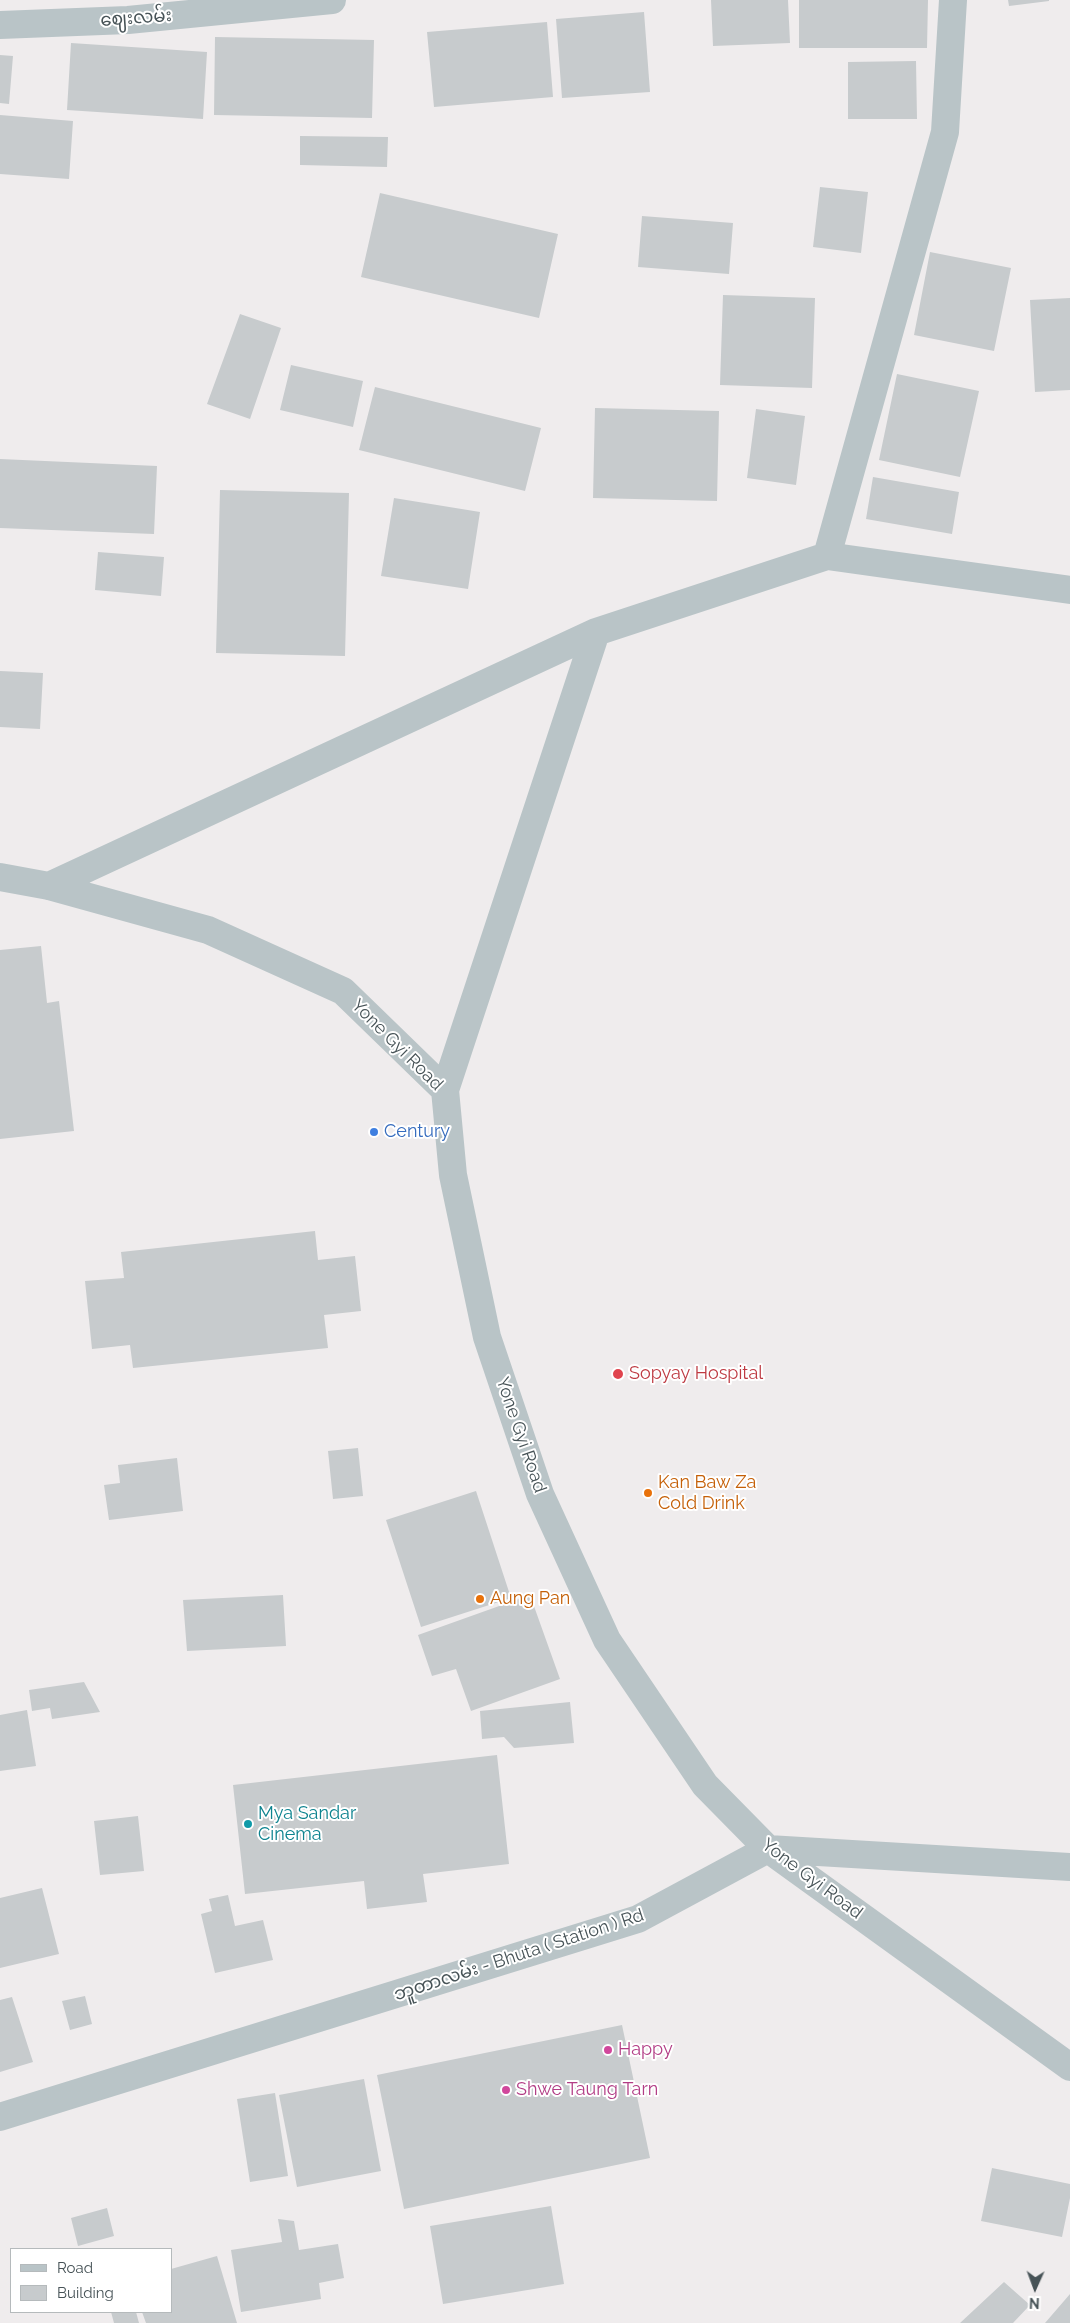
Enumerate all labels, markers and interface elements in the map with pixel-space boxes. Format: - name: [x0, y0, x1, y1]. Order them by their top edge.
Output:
- street label: ဈေးလမ်း: [100, 5, 172, 31]
- street label: Yone Gyi Road: [347, 995, 447, 1095]
- place label: Century: [384, 1121, 450, 1143]
- marker: Century: [368, 1126, 380, 1138]
- place label: Sopyay Hospital: [629, 1363, 763, 1385]
- marker: Sopyay Hospital: [611, 1367, 625, 1381]
- street label: Yone Gyi Road: [491, 1374, 551, 1496]
- place label: Kan Baw Za Cold Drink: [658, 1472, 756, 1515]
- marker: Kan Baw Za Cold Drink: [642, 1487, 654, 1499]
- place label: Aung Pan: [490, 1588, 570, 1610]
- marker: Aung Pan: [474, 1593, 486, 1605]
- place label: Mya Sandar Cinema: [258, 1803, 356, 1846]
- marker: Mya Sandar Cinema: [242, 1818, 254, 1830]
- street label: Yone Gyi Road: [757, 1834, 867, 1924]
- street label: ဘူတာလမ်း - Bhuta ( Station ) Rd: [391, 1904, 647, 2006]
- place label: Happy: [618, 2039, 673, 2061]
- marker: Happy: [602, 2044, 614, 2056]
- place label: Shwe Taung Tarn: [516, 2079, 658, 2101]
- marker: Shwe Taung Tarn: [500, 2084, 512, 2096]
- legend: [10, 2248, 172, 2313]
- text: Road: [57, 2259, 93, 2277]
- north arrow: [1010, 2263, 1060, 2313]
- text: Building: [57, 2284, 114, 2302]
- text: N: [1029, 2295, 1040, 2311]

